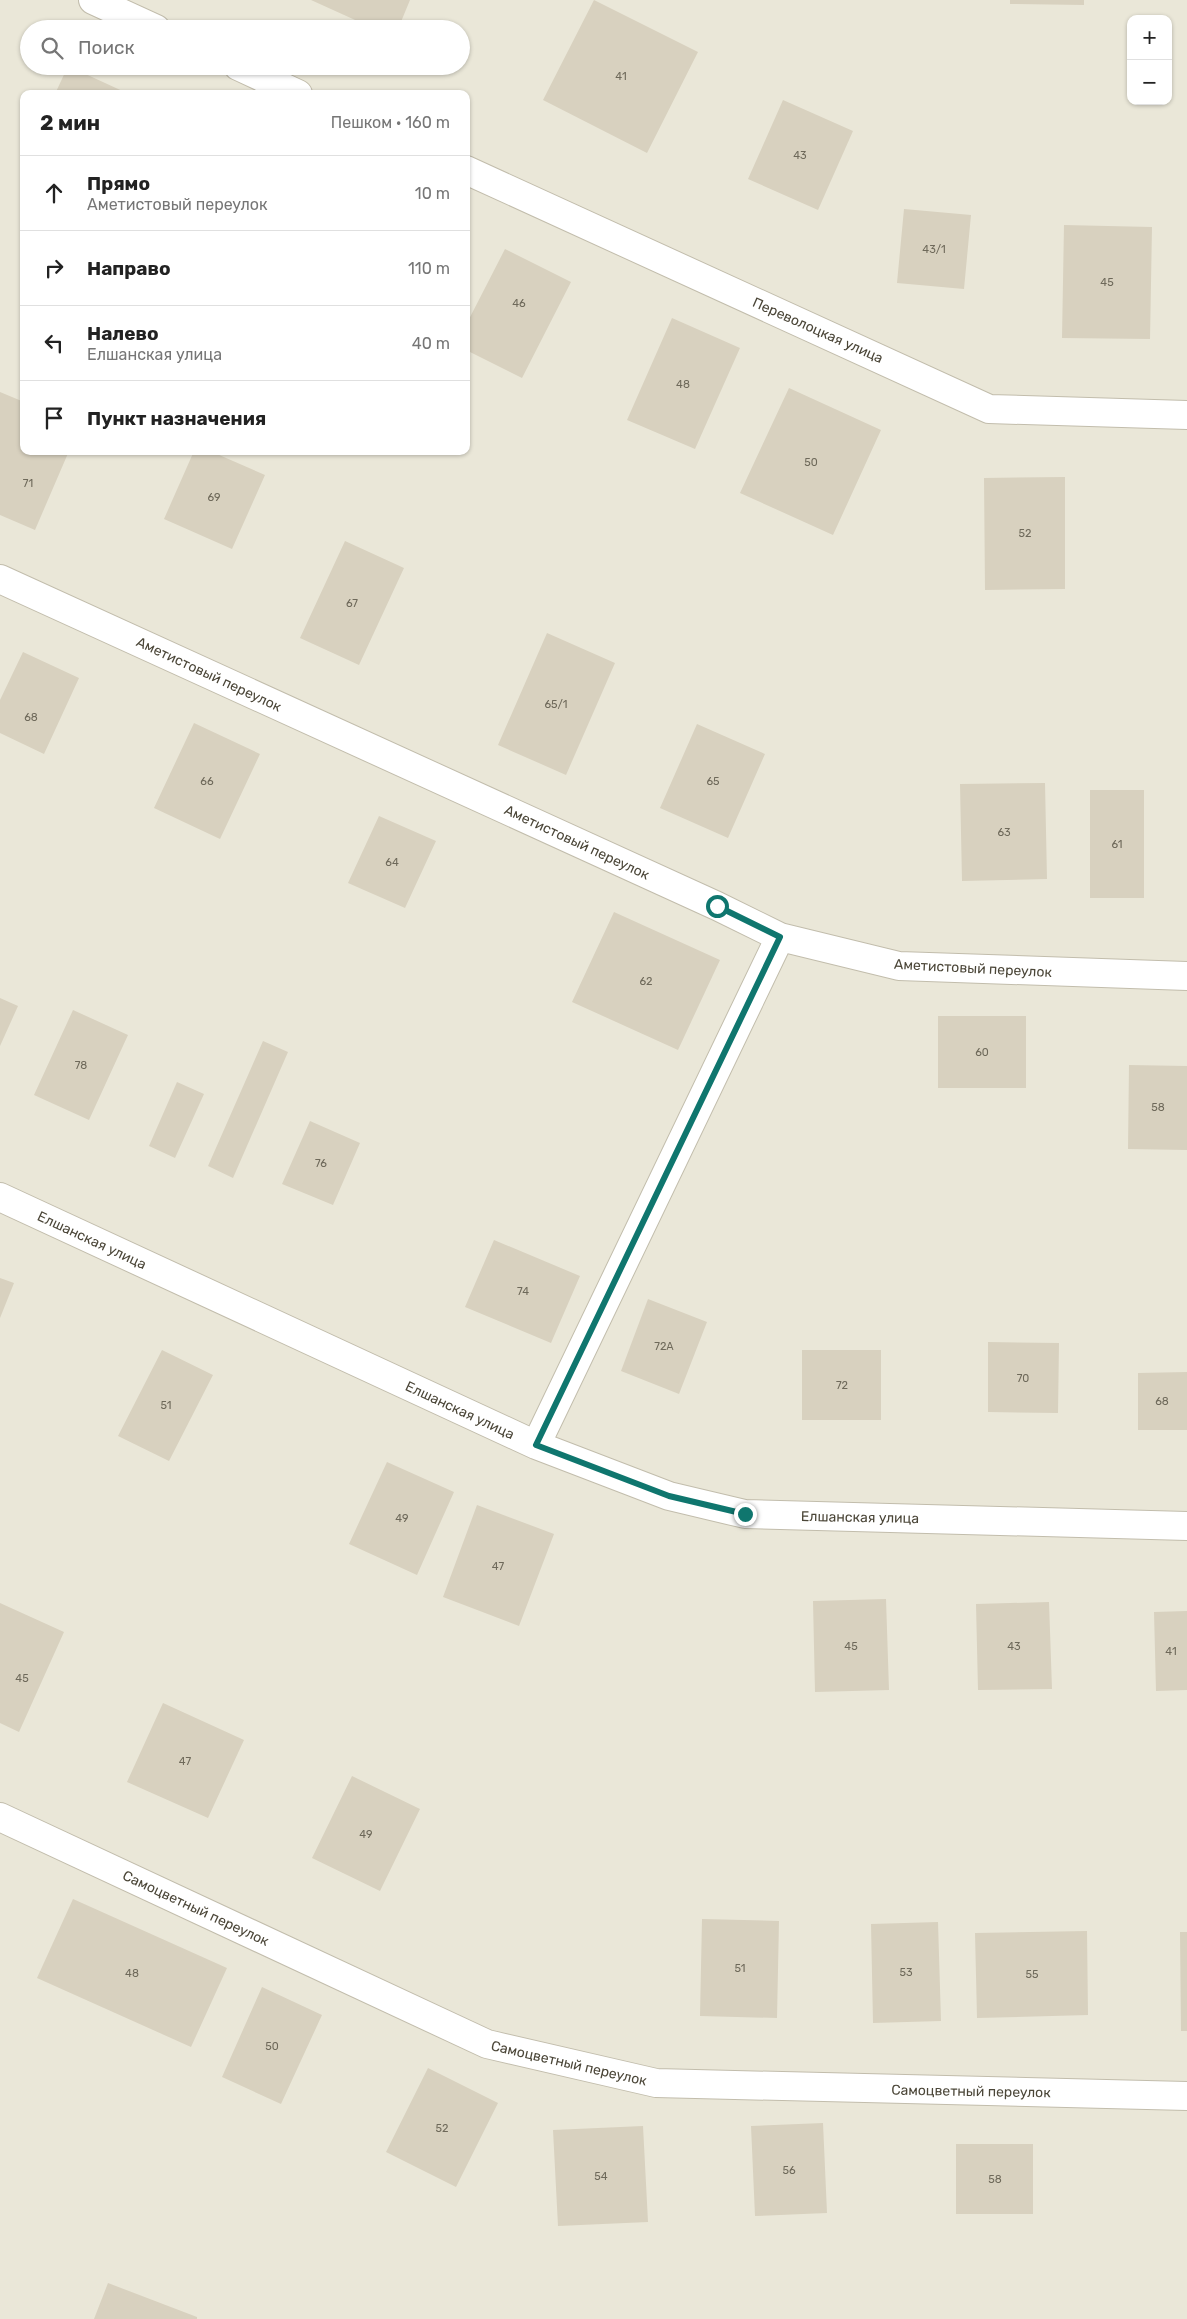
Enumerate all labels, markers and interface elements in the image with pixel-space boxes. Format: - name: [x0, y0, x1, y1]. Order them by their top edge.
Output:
- map controls: [1127, 15, 1172, 105]
- button: +: [1127, 15, 1172, 60]
- search box: [20, 20, 470, 75]
- icon: search: [38, 34, 66, 62]
- text: Поиск: [78, 36, 135, 59]
- button: −: [1127, 60, 1172, 105]
- house number: 41: [615, 70, 627, 83]
- text: 2 мин: [40, 110, 100, 135]
- text: Пешком · 160 m: [331, 113, 450, 132]
- house number: 43: [793, 149, 807, 162]
- text: Прямо: [87, 172, 150, 195]
- icon: ahead: [40, 179, 68, 207]
- text: 10 m: [415, 184, 450, 203]
- text: Аметистовый переулок: [87, 195, 268, 214]
- house number: 43/1: [922, 243, 946, 256]
- icon: right: [40, 254, 68, 282]
- text: Направо: [87, 257, 171, 280]
- text: 110 m: [408, 259, 450, 278]
- house number: 45: [1100, 276, 1114, 289]
- street label: Переволоцкая улица: [750, 294, 886, 367]
- house number: 46: [512, 297, 526, 310]
- text: Налево: [87, 322, 159, 345]
- icon: left: [40, 329, 68, 357]
- text: 40 m: [412, 334, 450, 353]
- text: Елшанская улица: [87, 345, 222, 364]
- house number: 48: [676, 378, 690, 391]
- icon: arrive: [40, 404, 68, 432]
- text: Пункт назначения: [87, 407, 266, 430]
- house number: 50: [804, 456, 818, 469]
- house number: 71: [23, 477, 33, 490]
- house number: 69: [207, 491, 221, 504]
- house number: 52: [1019, 527, 1032, 540]
- house number: 67: [346, 597, 358, 610]
- street label: Аметистовый переулок: [134, 633, 284, 716]
- house number: 65/1: [544, 698, 568, 711]
- house number: 68: [24, 711, 38, 724]
- house number: 66: [200, 775, 214, 788]
- house number: 65: [706, 775, 720, 788]
- street label: Аметистовый переулок: [502, 801, 652, 884]
- house number: 63: [997, 826, 1011, 839]
- house number: 61: [1111, 838, 1123, 851]
- house number: 64: [385, 856, 399, 869]
- route start: [706, 895, 729, 918]
- street label: Аметистовый переулок: [894, 956, 1053, 981]
- house number: 62: [639, 975, 653, 988]
- house number: 60: [975, 1046, 989, 1059]
- house number: 78: [75, 1059, 87, 1072]
- house number: 58: [1151, 1101, 1165, 1114]
- house number: 76: [315, 1157, 327, 1170]
- street label: Елшанская улица: [35, 1208, 149, 1273]
- house number: 74: [517, 1285, 529, 1298]
- house number: 72А: [654, 1340, 674, 1353]
- house number: 70: [1017, 1372, 1029, 1385]
- street label: Елшанская улица: [403, 1378, 517, 1443]
- house number: 72: [836, 1379, 848, 1392]
- house number: 68: [1155, 1395, 1169, 1408]
- house number: 51: [160, 1399, 172, 1412]
- route end: [734, 1503, 757, 1526]
- street label: Елшанская улица: [801, 1508, 919, 1527]
- house number: 49: [395, 1512, 409, 1525]
- house number: 47: [492, 1560, 504, 1573]
- house number: 45: [844, 1640, 858, 1653]
- house number: 43: [1007, 1640, 1021, 1653]
- house number: 41: [1165, 1645, 1177, 1658]
- house number: 45: [15, 1672, 29, 1685]
- house number: 47: [179, 1755, 191, 1768]
- house number: 49: [359, 1828, 373, 1841]
- street label: Самоцветный переулок: [120, 1867, 272, 1950]
- house number: 51: [734, 1962, 746, 1975]
- house number: 53: [899, 1966, 913, 1979]
- house number: 48: [125, 1967, 139, 1980]
- house number: 55: [1025, 1968, 1039, 1981]
- street label: Самоцветный переулок: [489, 2037, 649, 2090]
- house number: 50: [265, 2040, 279, 2053]
- street label: Самоцветный переулок: [891, 2082, 1051, 2101]
- house number: 52: [436, 2122, 449, 2135]
- house number: 56: [782, 2164, 796, 2177]
- house number: 54: [594, 2170, 608, 2183]
- house number: 58: [988, 2173, 1002, 2186]

